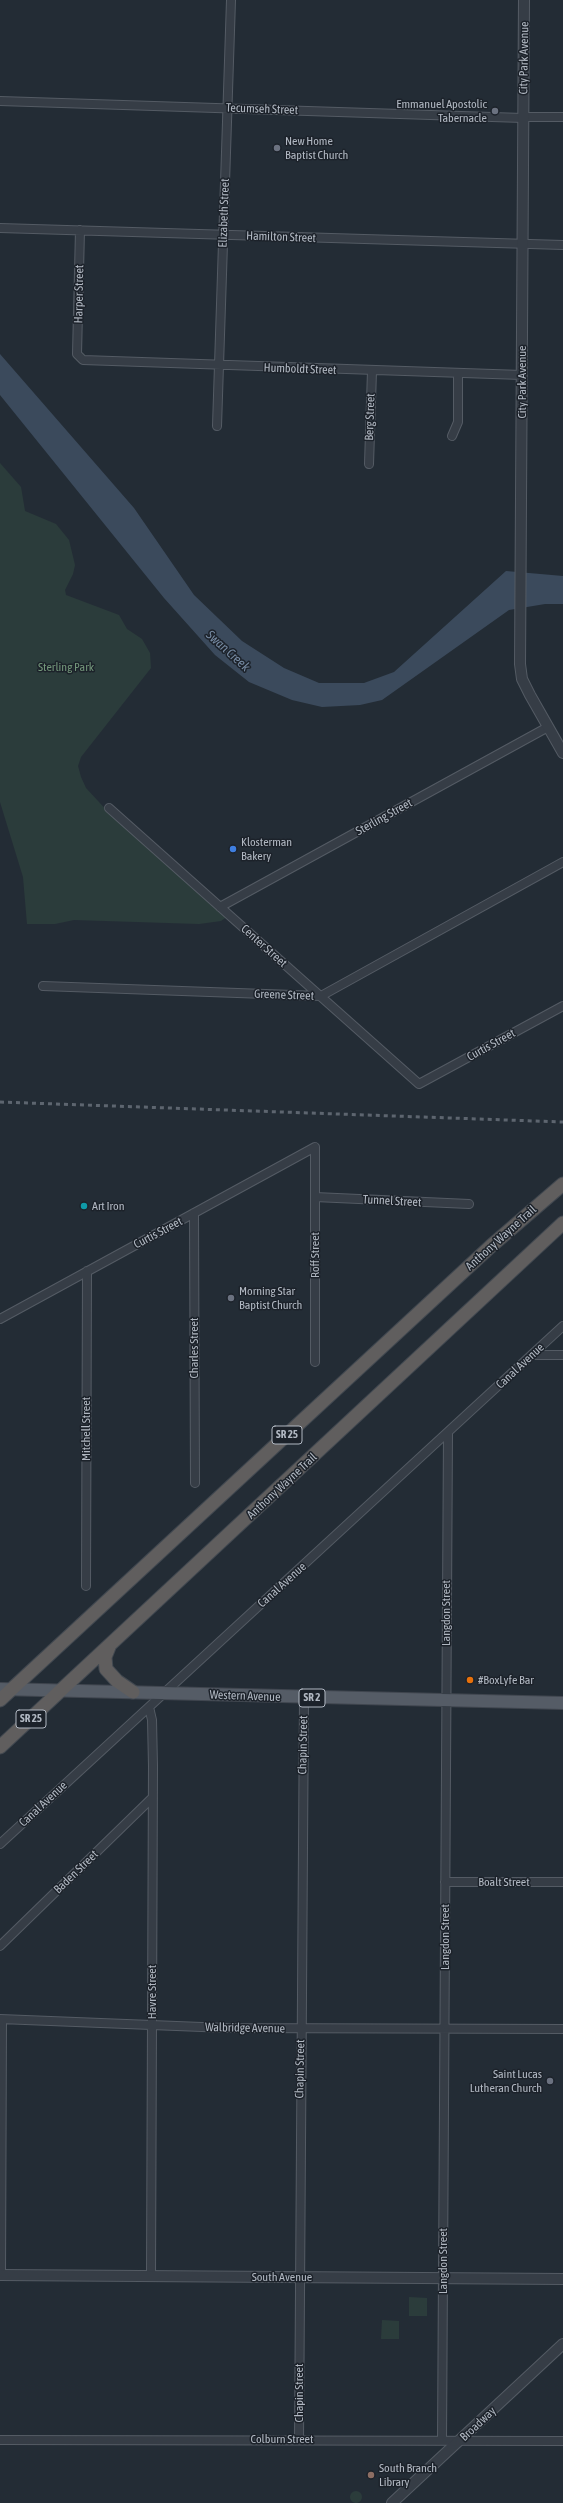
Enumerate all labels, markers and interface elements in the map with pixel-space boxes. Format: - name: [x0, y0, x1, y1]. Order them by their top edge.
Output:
- street label: City Park Avenue: [516, 21, 532, 95]
- place label: Emmanuel Apostolic Tabernacle: [396, 97, 487, 125]
- street label: Tecumseh Street: [226, 101, 298, 117]
- marker: Emmanuel Apostolic Tabernacle: [490, 106, 500, 116]
- place label: New Home Baptist Church: [285, 134, 348, 162]
- marker: New Home Baptist Church: [272, 143, 282, 153]
- street label: Elizabeth Street: [216, 178, 232, 248]
- street label: Hamilton Street: [246, 229, 316, 245]
- street label: Harper Street: [71, 265, 87, 323]
- street label: City Park Avenue: [515, 345, 529, 419]
- street label: Humboldt Street: [263, 361, 337, 377]
- street label: Berg Street: [362, 393, 378, 441]
- water label: Swan Creek: [203, 627, 253, 675]
- park label: Sterling Park: [38, 660, 94, 674]
- street label: Sterling Street: [353, 796, 415, 838]
- place label: Klosterman Bakery: [241, 835, 292, 863]
- marker: Klosterman Bakery: [228, 844, 238, 854]
- street label: Center Street: [238, 922, 290, 970]
- street label: Greene Street: [254, 987, 314, 1003]
- street label: Curtis Street: [464, 1026, 518, 1064]
- street label: Tunnel Street: [362, 1192, 422, 1210]
- place label: Art Iron: [92, 1199, 124, 1213]
- marker: Art Iron: [79, 1201, 89, 1211]
- street label: Anthony Wayne Trail: [463, 1202, 539, 1274]
- street label: Curtis Street: [131, 1214, 185, 1252]
- street label: Roff Street: [308, 1232, 322, 1278]
- place label: Morning Star Baptist Church: [239, 1284, 302, 1312]
- marker: Morning Star Baptist Church: [226, 1293, 236, 1303]
- street label: Charles Street: [187, 1317, 201, 1379]
- street label: Canal Avenue: [493, 1340, 547, 1392]
- street label: Mitchell Street: [79, 1397, 93, 1461]
- road number: SR 25: [272, 1426, 302, 1444]
- street label: Anthony Wayne Trail: [244, 1450, 320, 1522]
- street label: Canal Avenue: [255, 1559, 309, 1611]
- street label: Langdon Street: [439, 1580, 453, 1646]
- place label: #BoxLyfe Bar: [478, 1673, 534, 1687]
- marker: #BoxLyfe Bar: [465, 1675, 475, 1685]
- street label: Western Avenue: [209, 1688, 281, 1704]
- road number: SR 2: [299, 1689, 325, 1707]
- road number: SR 25: [16, 1710, 46, 1728]
- street label: Chapin Street: [295, 1715, 311, 1775]
- street label: Canal Avenue: [16, 1778, 70, 1830]
- street label: Baden Street: [51, 1847, 101, 1897]
- street label: Boalt Street: [478, 1875, 530, 1889]
- street label: Langdon Street: [438, 1904, 452, 1970]
- street label: Havre Street: [145, 1965, 159, 2019]
- street label: Walbridge Avenue: [205, 2020, 285, 2036]
- street label: Chapin Street: [292, 2039, 308, 2099]
- place label: Saint Lucas Lutheran Church: [470, 2067, 542, 2095]
- marker: Saint Lucas Lutheran Church: [545, 2076, 555, 2086]
- street label: Langdon Street: [436, 2228, 450, 2294]
- street label: South Avenue: [252, 2270, 312, 2284]
- street label: Chapin Street: [292, 2363, 306, 2423]
- street label: Broadway: [457, 2404, 499, 2444]
- street label: Colburn Street: [250, 2432, 314, 2446]
- place label: South Branch Library: [379, 2461, 437, 2489]
- marker: South Branch Library: [366, 2470, 376, 2480]

